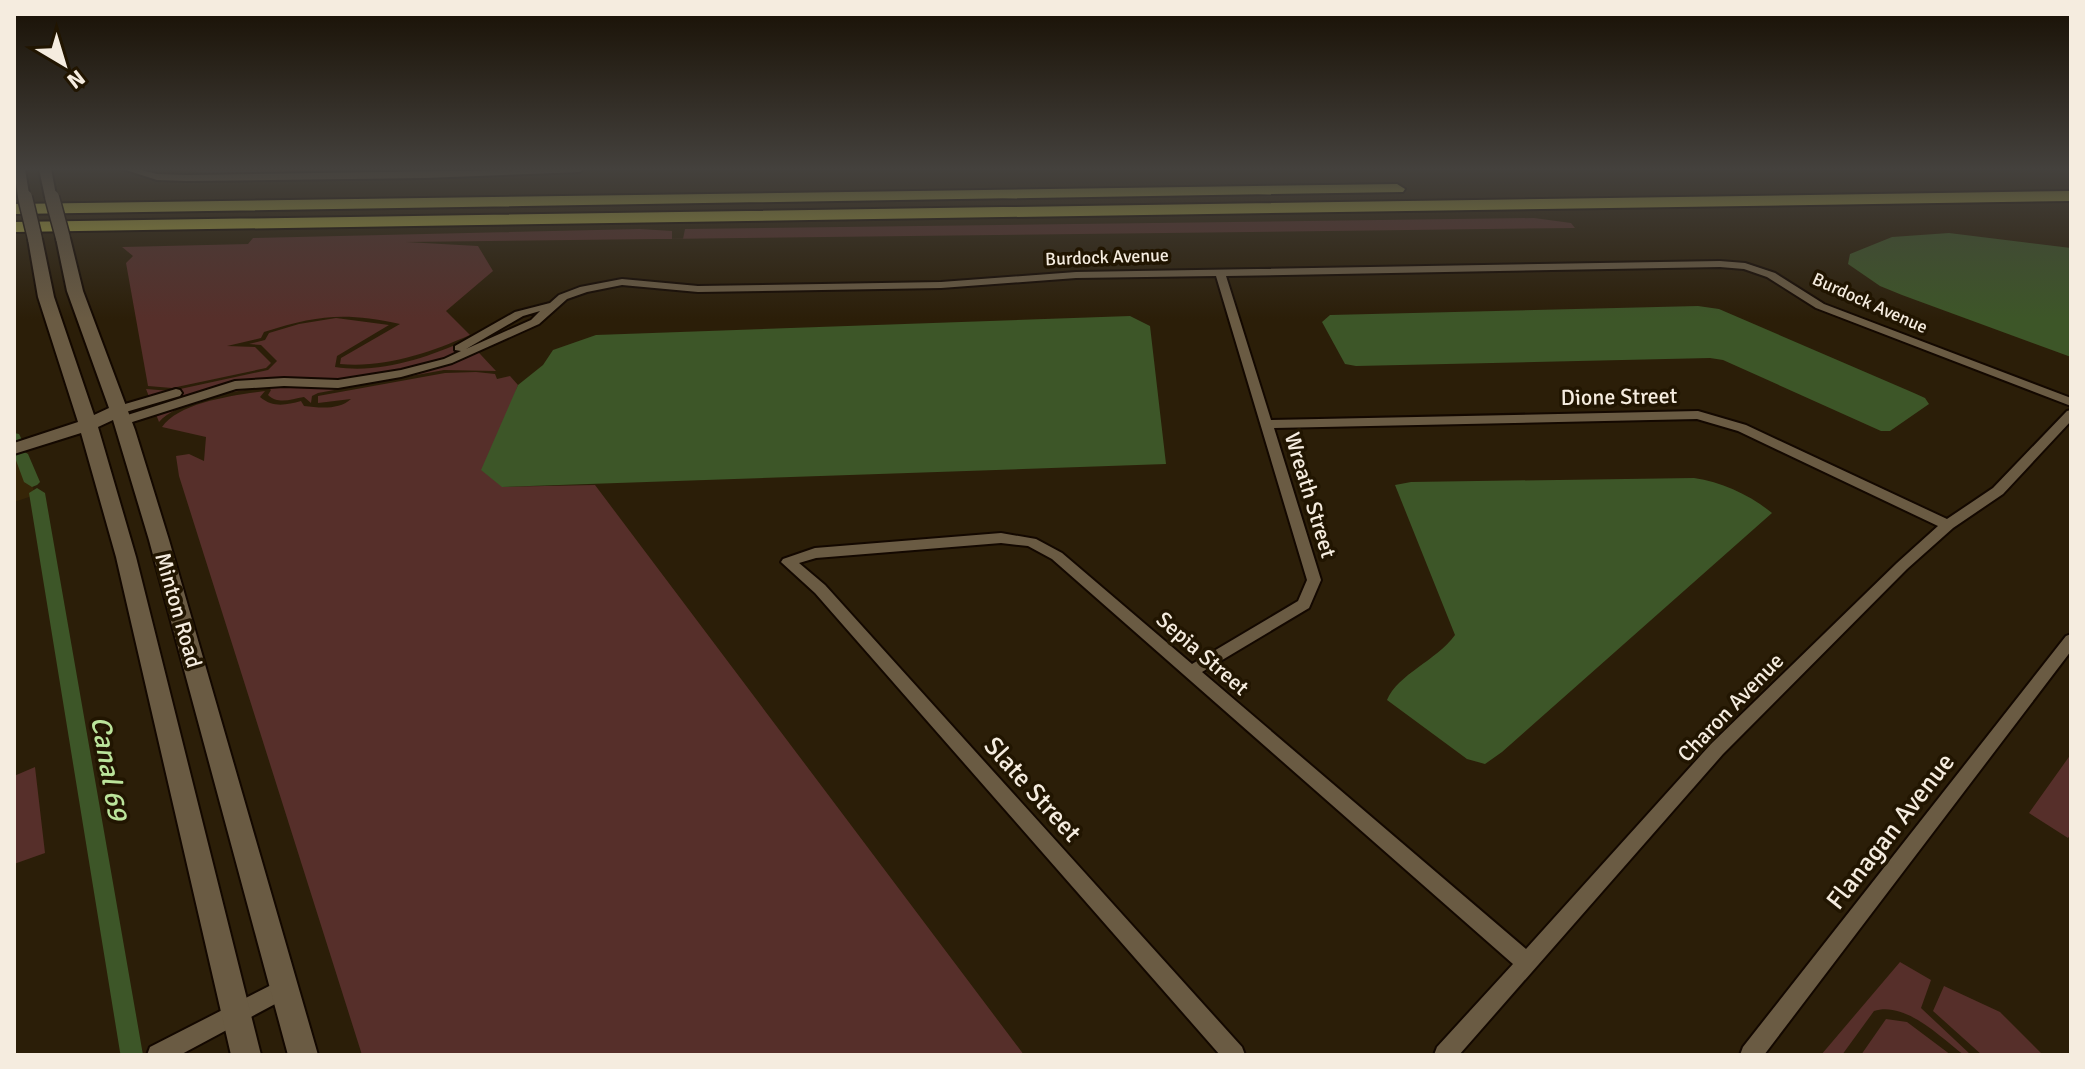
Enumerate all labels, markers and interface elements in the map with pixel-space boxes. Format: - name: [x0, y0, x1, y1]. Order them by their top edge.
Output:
- north arrow: [24, 24, 104, 104]
- text: N: [62, 64, 90, 95]
- street label: Burdock Avenue: [1045, 244, 1169, 270]
- street label: Burdock Avenue: [1809, 268, 1931, 338]
- street label: Dione Street: [1560, 382, 1678, 411]
- street label: Wreath Street: [1279, 429, 1342, 561]
- street label: Minton Road: [149, 549, 208, 671]
- street label: Sepia Street: [1151, 606, 1255, 701]
- street label: Charon Avenue: [1672, 647, 1789, 768]
- water label: Canal 69: [83, 714, 135, 825]
- street label: Slate Street: [977, 731, 1088, 849]
- street label: Flanagan Avenue: [1820, 747, 1962, 916]

